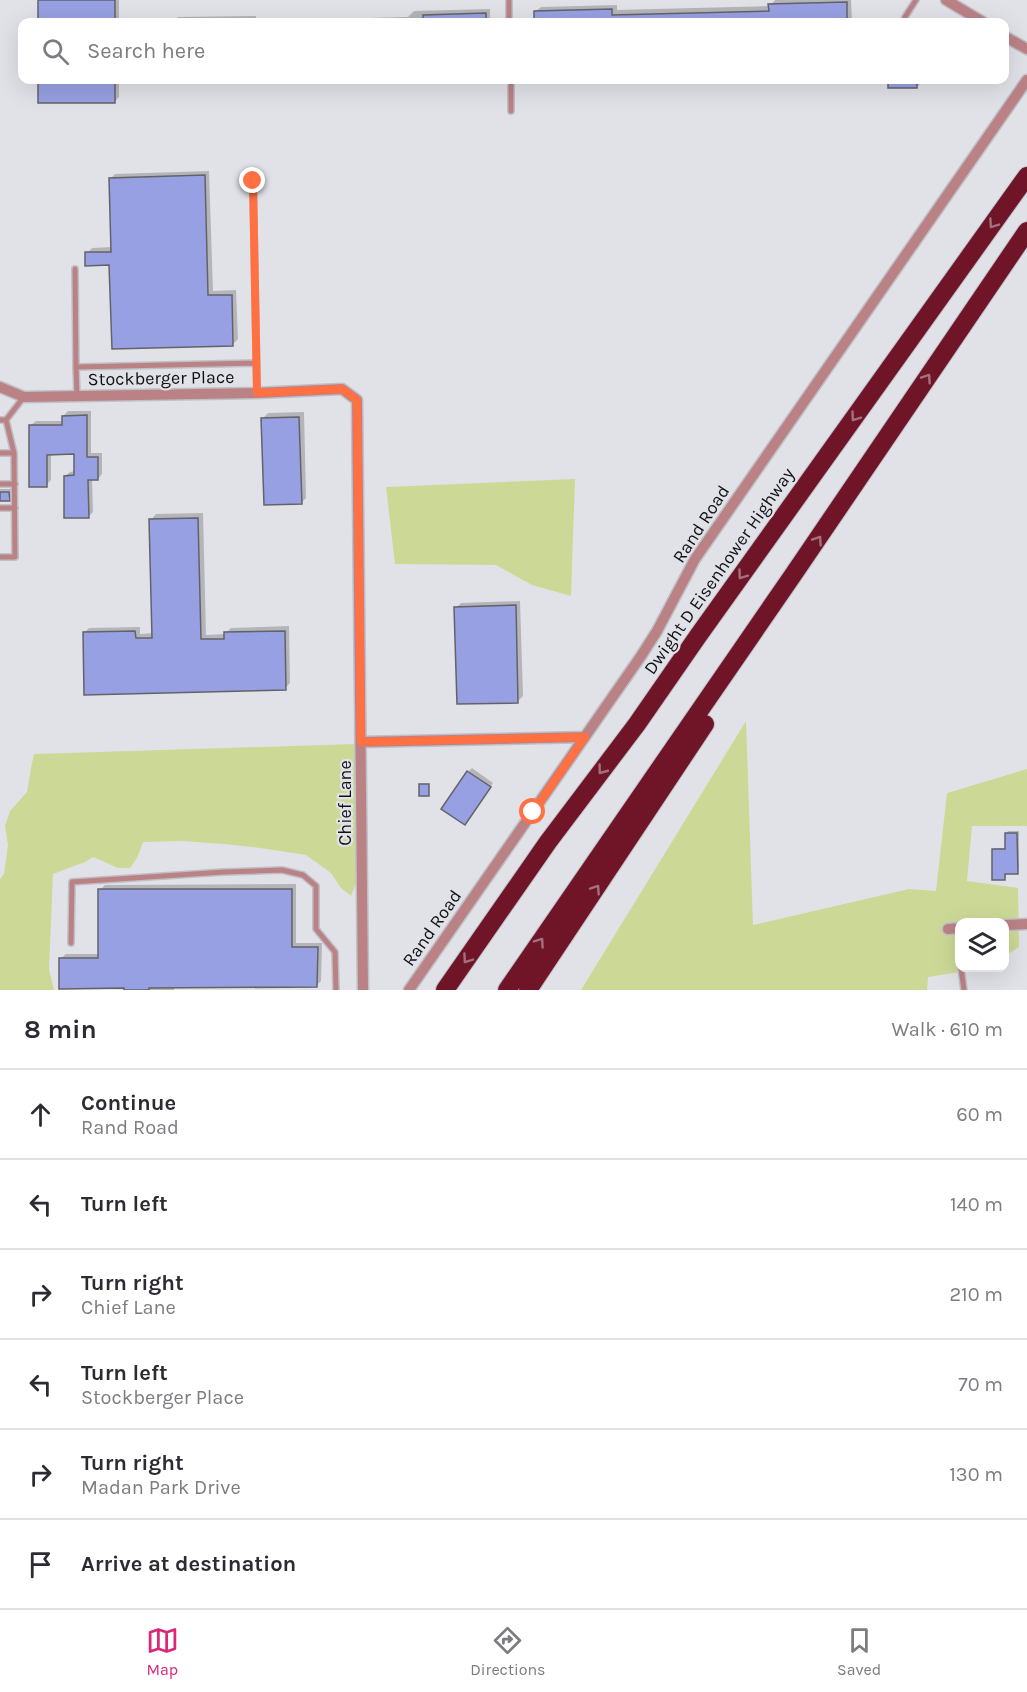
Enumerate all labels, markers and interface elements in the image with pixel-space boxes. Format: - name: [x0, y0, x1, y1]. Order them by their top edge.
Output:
- search box: [18, 18, 1009, 84]
- icon: search: [39, 35, 72, 68]
- text: Search here: [87, 38, 205, 64]
- route end: [239, 167, 265, 193]
- one-way arrow: [990, 218, 1001, 229]
- street label: Stockberger Place: [87, 366, 235, 390]
- one-way arrow: [920, 374, 931, 385]
- one-way arrow: [852, 410, 863, 421]
- street label: Dwight D Eisenhower Highway: [639, 463, 799, 679]
- street label: Rand Road: [668, 481, 734, 567]
- one-way arrow: [811, 535, 822, 546]
- one-way arrow: [738, 569, 749, 580]
- street label: Chief Lane: [334, 760, 356, 846]
- one-way arrow: [598, 764, 609, 775]
- route start: [519, 798, 545, 824]
- one-way arrow: [589, 885, 600, 896]
- street label: Rand Road: [398, 886, 466, 970]
- map controls: [955, 918, 1009, 972]
- button: layers: [955, 918, 1009, 972]
- one-way arrow: [533, 938, 544, 949]
- one-way arrow: [463, 952, 474, 963]
- text: 8 min: [24, 1014, 97, 1045]
- text: Walk · 610 m: [891, 1018, 1003, 1041]
- text: Continue: [81, 1090, 176, 1116]
- icon: ahead: [24, 1098, 57, 1131]
- text: 60 m: [956, 1103, 1003, 1126]
- text: Rand Road: [81, 1116, 179, 1139]
- icon: left: [24, 1188, 57, 1221]
- text: Turn left: [81, 1191, 168, 1217]
- text: 140 m: [950, 1193, 1003, 1216]
- text: Turn right: [81, 1270, 184, 1296]
- icon: right: [24, 1278, 57, 1311]
- text: 210 m: [949, 1283, 1003, 1306]
- text: Chief Lane: [81, 1296, 176, 1319]
- text: Turn left: [81, 1360, 168, 1386]
- icon: left: [24, 1368, 57, 1401]
- text: 70 m: [958, 1373, 1003, 1396]
- text: Stockberger Place: [81, 1386, 244, 1409]
- text: Turn right: [81, 1450, 184, 1476]
- icon: right: [24, 1458, 57, 1491]
- text: 130 m: [949, 1463, 1003, 1486]
- text: Madan Park Drive: [81, 1476, 241, 1499]
- icon: arrive: [24, 1548, 57, 1581]
- text: Arrive at destination: [81, 1551, 296, 1577]
- tab: Map: [146, 1624, 179, 1679]
- tab: Directions: [470, 1624, 545, 1679]
- tab: Saved: [837, 1624, 881, 1679]

